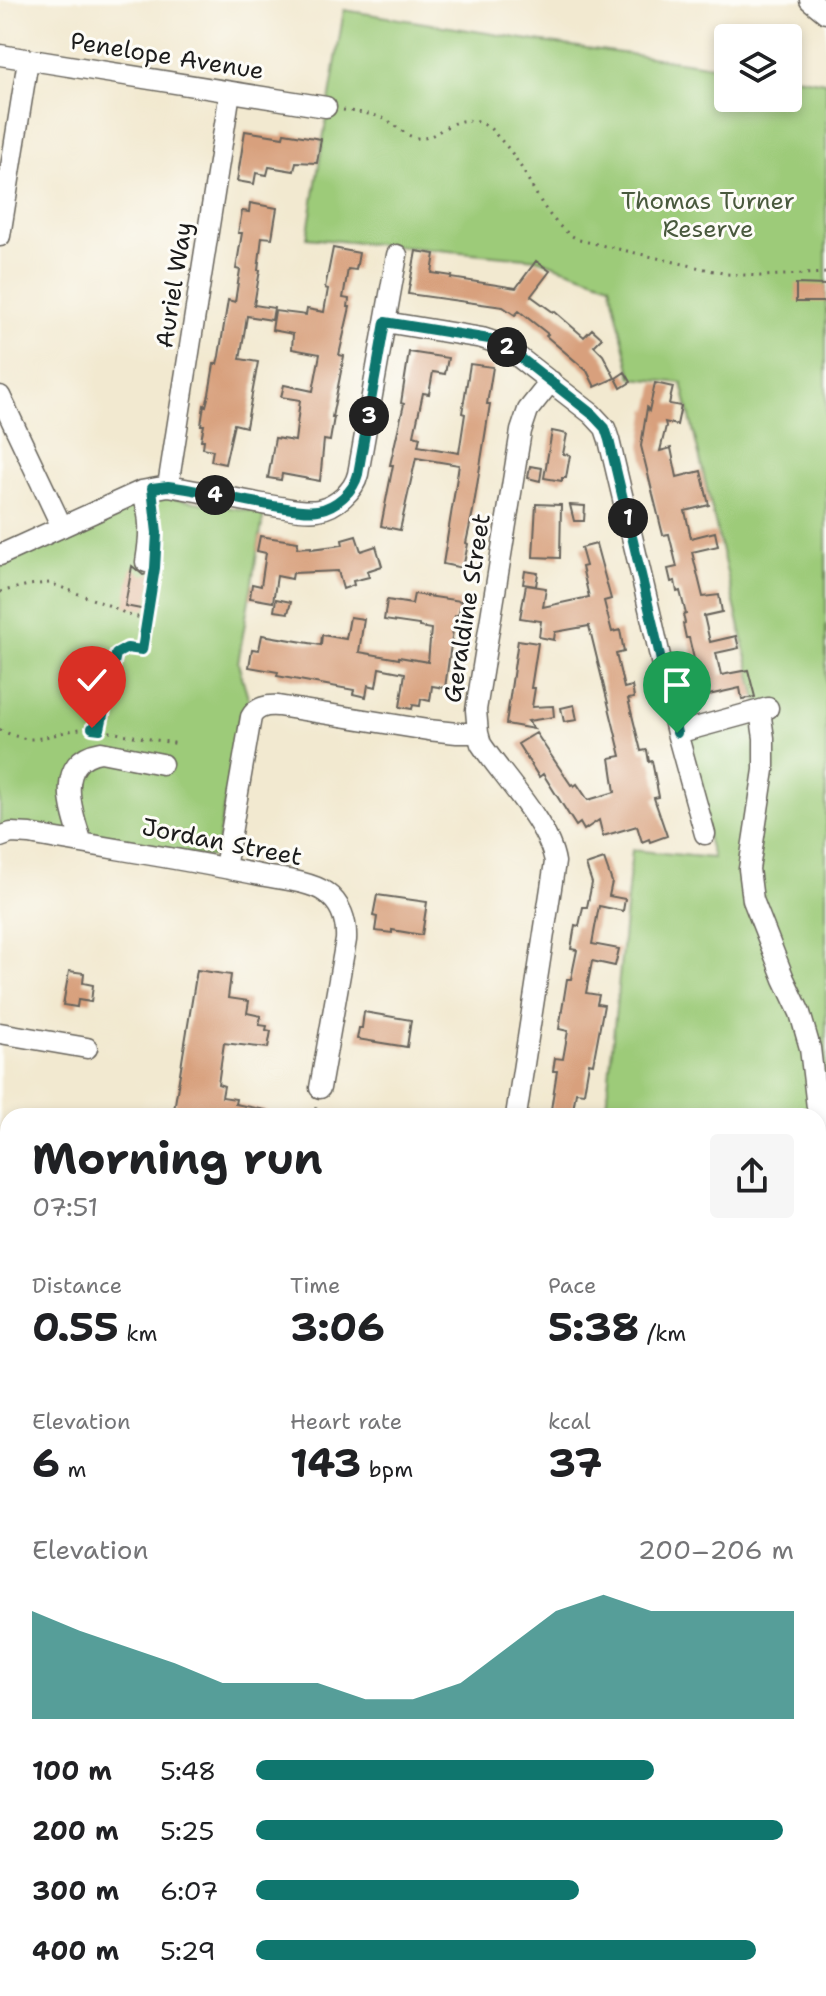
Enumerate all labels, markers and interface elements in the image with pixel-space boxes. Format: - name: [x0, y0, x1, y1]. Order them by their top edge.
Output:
- map controls: [714, 24, 802, 112]
- button: layers: [714, 24, 802, 112]
- street label: Penelope Avenue: [68, 25, 266, 87]
- park label: Thomas Turner Reserve: [621, 185, 795, 245]
- street label: Auriel Way: [148, 220, 200, 350]
- pin: 2: [487, 327, 527, 367]
- text: 2: [499, 332, 515, 361]
- pin: 3: [349, 396, 389, 436]
- text: 3: [361, 401, 377, 430]
- pin: 4: [195, 475, 235, 515]
- text: 4: [207, 480, 223, 509]
- pin: 1: [608, 498, 648, 538]
- text: 1: [623, 503, 633, 532]
- street label: Geraldine Street: [436, 511, 498, 705]
- pin: [58, 646, 126, 728]
- pin: [643, 651, 711, 733]
- icon: check: [70, 658, 114, 702]
- icon: arrive: [655, 663, 699, 707]
- street label: Jordan Street: [139, 811, 305, 873]
- text: Morning run: [32, 1129, 323, 1188]
- button: share: [710, 1134, 794, 1218]
- text: 07:51: [32, 1189, 98, 1224]
- text: Distance: [32, 1271, 122, 1300]
- text: Time: [290, 1271, 340, 1300]
- text: Pace: [548, 1271, 596, 1300]
- text: 0.55: [32, 1300, 119, 1354]
- text: 3:06: [290, 1300, 385, 1354]
- text: 5:38: [548, 1300, 639, 1354]
- text: km: [119, 1319, 157, 1348]
- text: /km: [639, 1319, 686, 1348]
- text: Elevation: [32, 1407, 130, 1436]
- text: Heart rate: [290, 1407, 402, 1436]
- text: kcal: [548, 1407, 591, 1436]
- text: 6: [32, 1436, 60, 1490]
- text: 143: [290, 1436, 361, 1490]
- text: 37: [548, 1436, 602, 1490]
- text: m: [60, 1455, 86, 1484]
- text: bpm: [361, 1455, 413, 1484]
- text: Elevation: [32, 1532, 148, 1567]
- text: 200–206 m: [638, 1532, 794, 1567]
- text: 100 m: [32, 1753, 112, 1788]
- text: 5:48: [160, 1753, 216, 1788]
- text: 200 m: [32, 1813, 119, 1848]
- text: 5:25: [160, 1813, 214, 1848]
- text: 300 m: [32, 1873, 119, 1908]
- text: 6:07: [160, 1873, 219, 1908]
- text: 400 m: [32, 1933, 119, 1968]
- text: 5:29: [160, 1933, 216, 1968]

